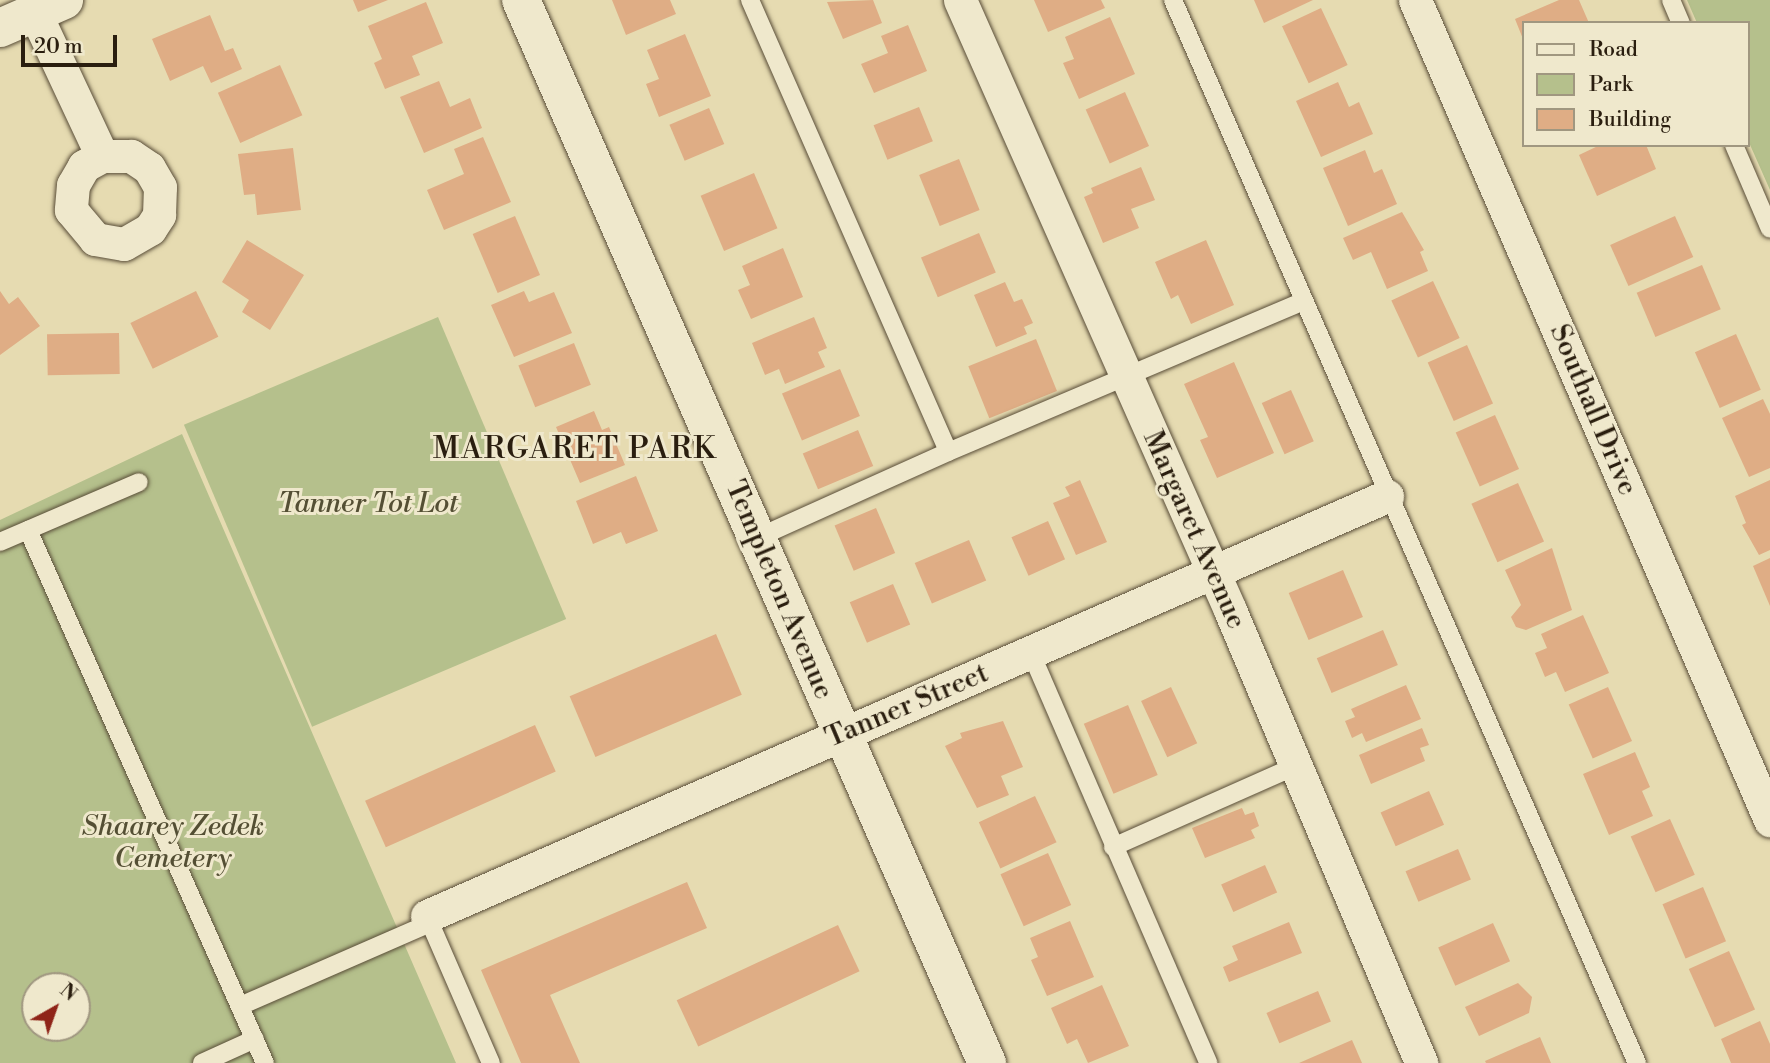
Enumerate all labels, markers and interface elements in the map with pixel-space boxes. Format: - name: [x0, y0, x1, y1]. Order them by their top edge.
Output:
- scale bar: [24, 21, 121, 65]
- legend: [1522, 21, 1749, 147]
- text: 20 m: [34, 34, 83, 60]
- text: Road: [1589, 37, 1638, 63]
- text: Park: [1589, 72, 1633, 98]
- text: Building: [1589, 107, 1671, 133]
- street label: Southall Drive: [1542, 319, 1644, 501]
- street label: Margaret Avenue: [1135, 426, 1253, 634]
- district label: MARGARET PARK: [434, 431, 716, 467]
- street label: Templeton Avenue: [718, 476, 840, 704]
- park label: Tanner Tot Lot: [278, 487, 458, 521]
- street label: Tanner Street: [821, 657, 993, 755]
- park label: Shaarey Zedek Cemetery: [82, 810, 264, 876]
- north arrow: [21, 972, 91, 1042]
- text: N: [55, 978, 82, 1006]

